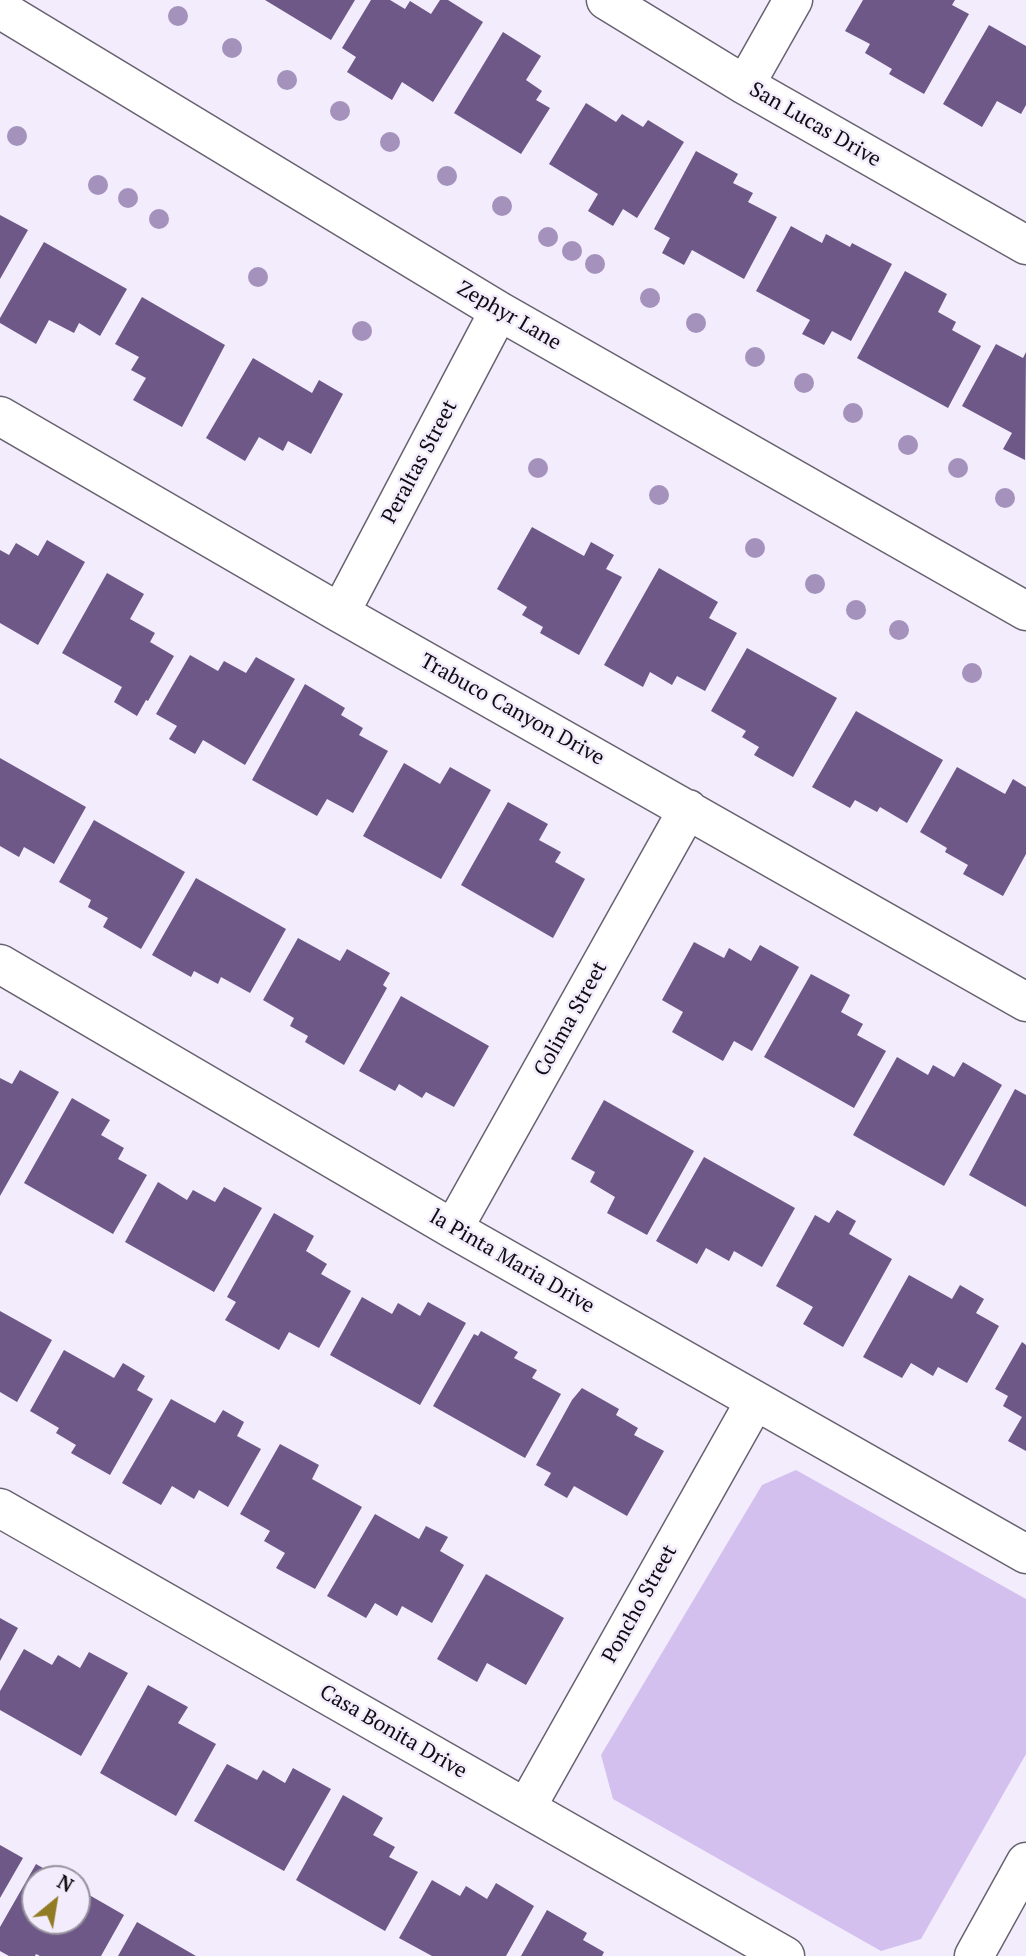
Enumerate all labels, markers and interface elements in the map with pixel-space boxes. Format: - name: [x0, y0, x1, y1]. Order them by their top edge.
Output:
- street label: San Lucas Drive: [745, 77, 885, 173]
- street label: Zephyr Lane: [452, 276, 566, 356]
- street label: Peraltas Street: [377, 396, 463, 528]
- street label: Trabuco Canyon Drive: [415, 649, 609, 771]
- street label: Colima Street: [529, 957, 613, 1081]
- street label: la Pinta Maria Drive: [425, 1205, 599, 1319]
- street label: Poncho Street: [597, 1541, 683, 1667]
- street label: Casa Bonita Drive: [315, 1680, 471, 1784]
- north arrow: [21, 1865, 91, 1935]
- text: N: [53, 1869, 78, 1898]

